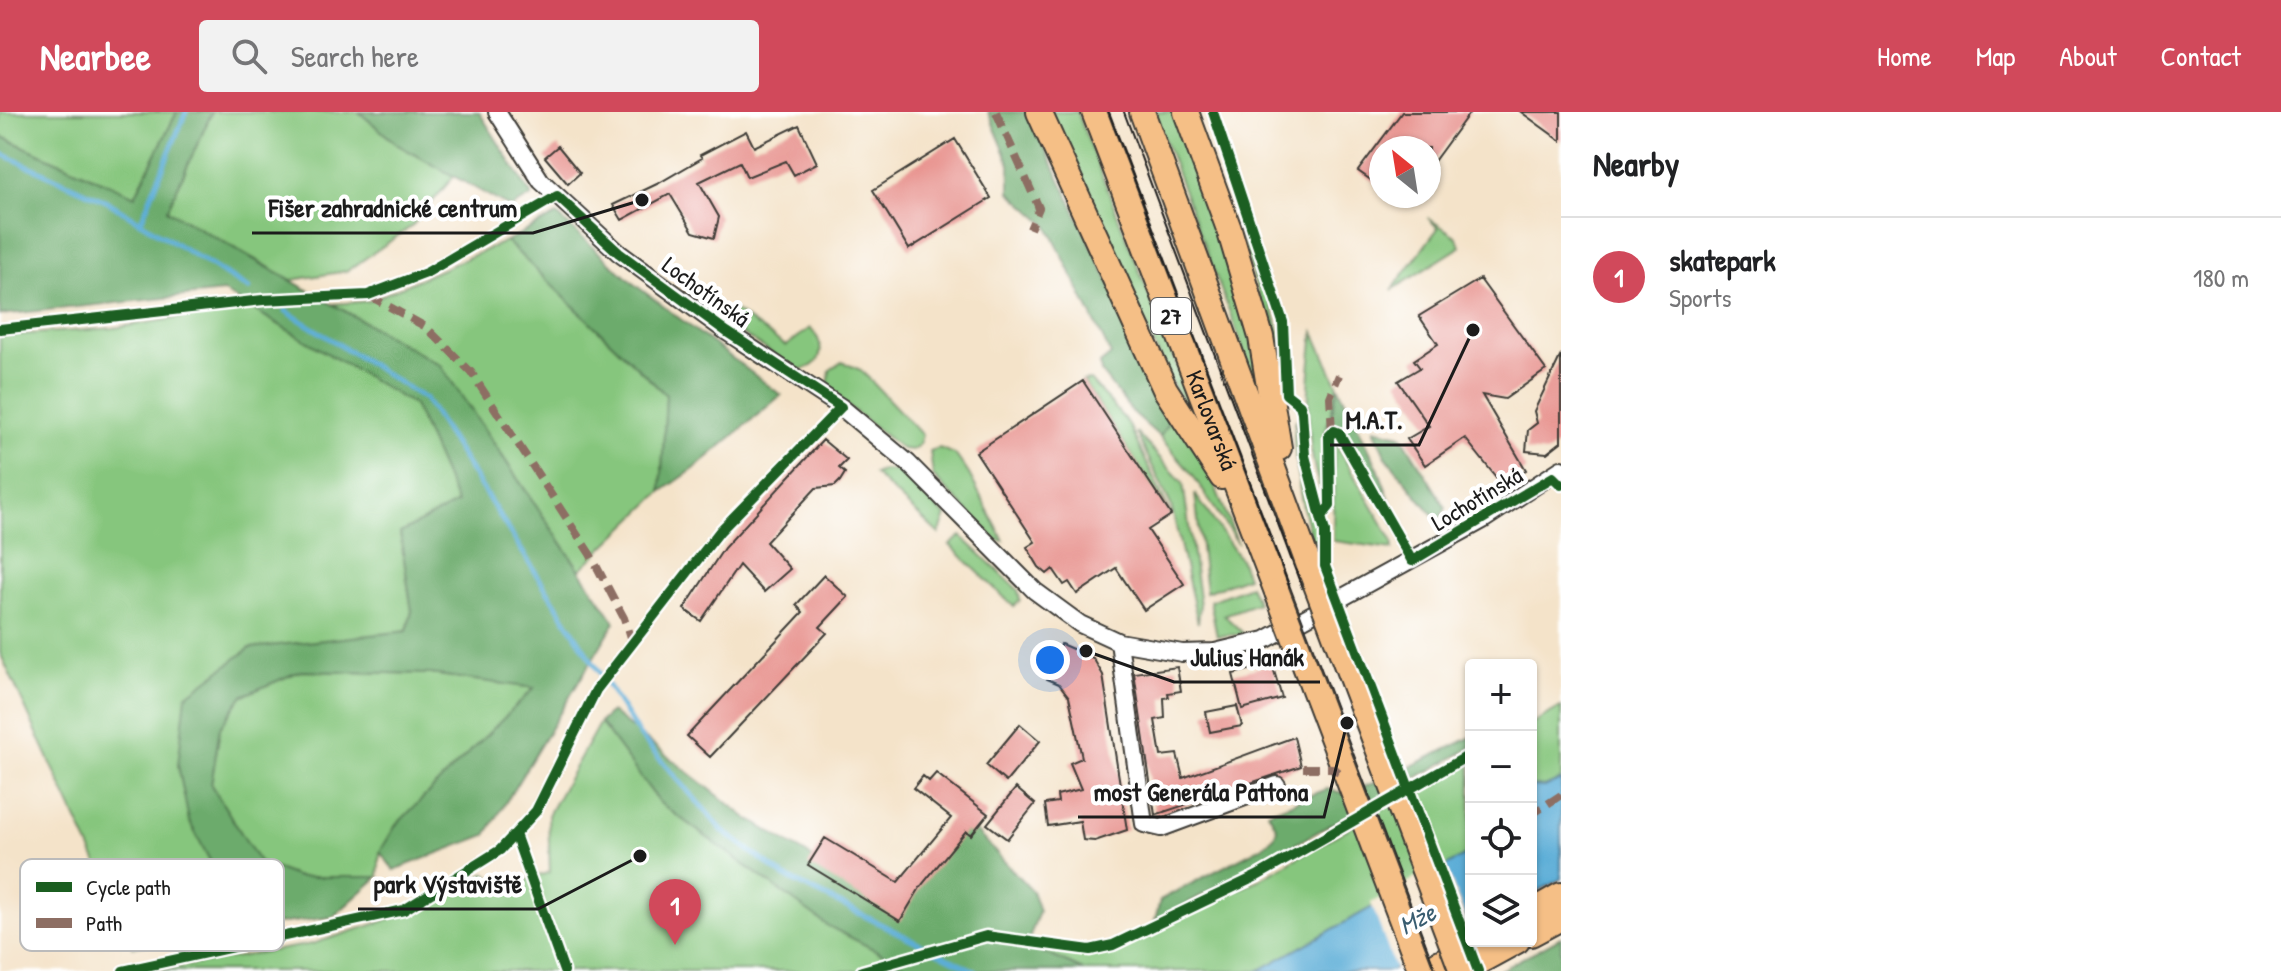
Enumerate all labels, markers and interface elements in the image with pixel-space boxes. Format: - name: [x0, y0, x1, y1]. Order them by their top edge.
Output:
- search box: [199, 20, 759, 92]
- text: Nearbee: [40, 30, 151, 82]
- icon: search: [227, 34, 271, 78]
- text: Search here: [291, 36, 419, 76]
- text: Home: [1877, 37, 1932, 75]
- text: Map: [1976, 37, 2015, 75]
- text: About: [2059, 37, 2117, 75]
- text: Contact: [2161, 37, 2241, 75]
- north arrow: [1369, 136, 1441, 208]
- text: Nearby: [1593, 141, 1679, 187]
- callout: Fišer zahradnické centrum: [252, 183, 533, 233]
- text: Fišer zahradnické centrum: [268, 190, 518, 225]
- text: skatepark: [1669, 240, 1776, 280]
- street label: Lochotínská: [656, 249, 757, 334]
- text: 1: [1614, 260, 1624, 295]
- text: 180 m: [2193, 260, 2249, 295]
- text: Sports: [1669, 280, 1732, 315]
- road number: 27: [1151, 298, 1191, 334]
- street label: Karlovarská: [1179, 366, 1246, 474]
- callout: M.A.T.: [1330, 395, 1419, 445]
- text: M.A.T.: [1345, 402, 1403, 437]
- street label: Lochotínská: [1425, 458, 1528, 538]
- callout: Julius Hanák: [1174, 632, 1320, 682]
- text: Julius Hanák: [1190, 639, 1304, 674]
- your location: [1030, 640, 1070, 680]
- map controls: [1465, 659, 1537, 947]
- button: +: [1465, 659, 1537, 731]
- button: −: [1465, 731, 1537, 803]
- callout: most Generála Pattona: [1078, 767, 1324, 817]
- text: most Generála Pattona: [1094, 774, 1309, 809]
- button: locate: [1465, 803, 1537, 875]
- legend: [20, 859, 284, 951]
- callout: park Výstaviště: [358, 859, 538, 909]
- text: park Výstaviště: [374, 866, 523, 902]
- text: Cycle path: [86, 872, 170, 902]
- button: layers: [1465, 875, 1537, 947]
- pin: 1: [649, 879, 701, 945]
- water label: Mže: [1392, 894, 1443, 943]
- text: Path: [86, 908, 122, 938]

